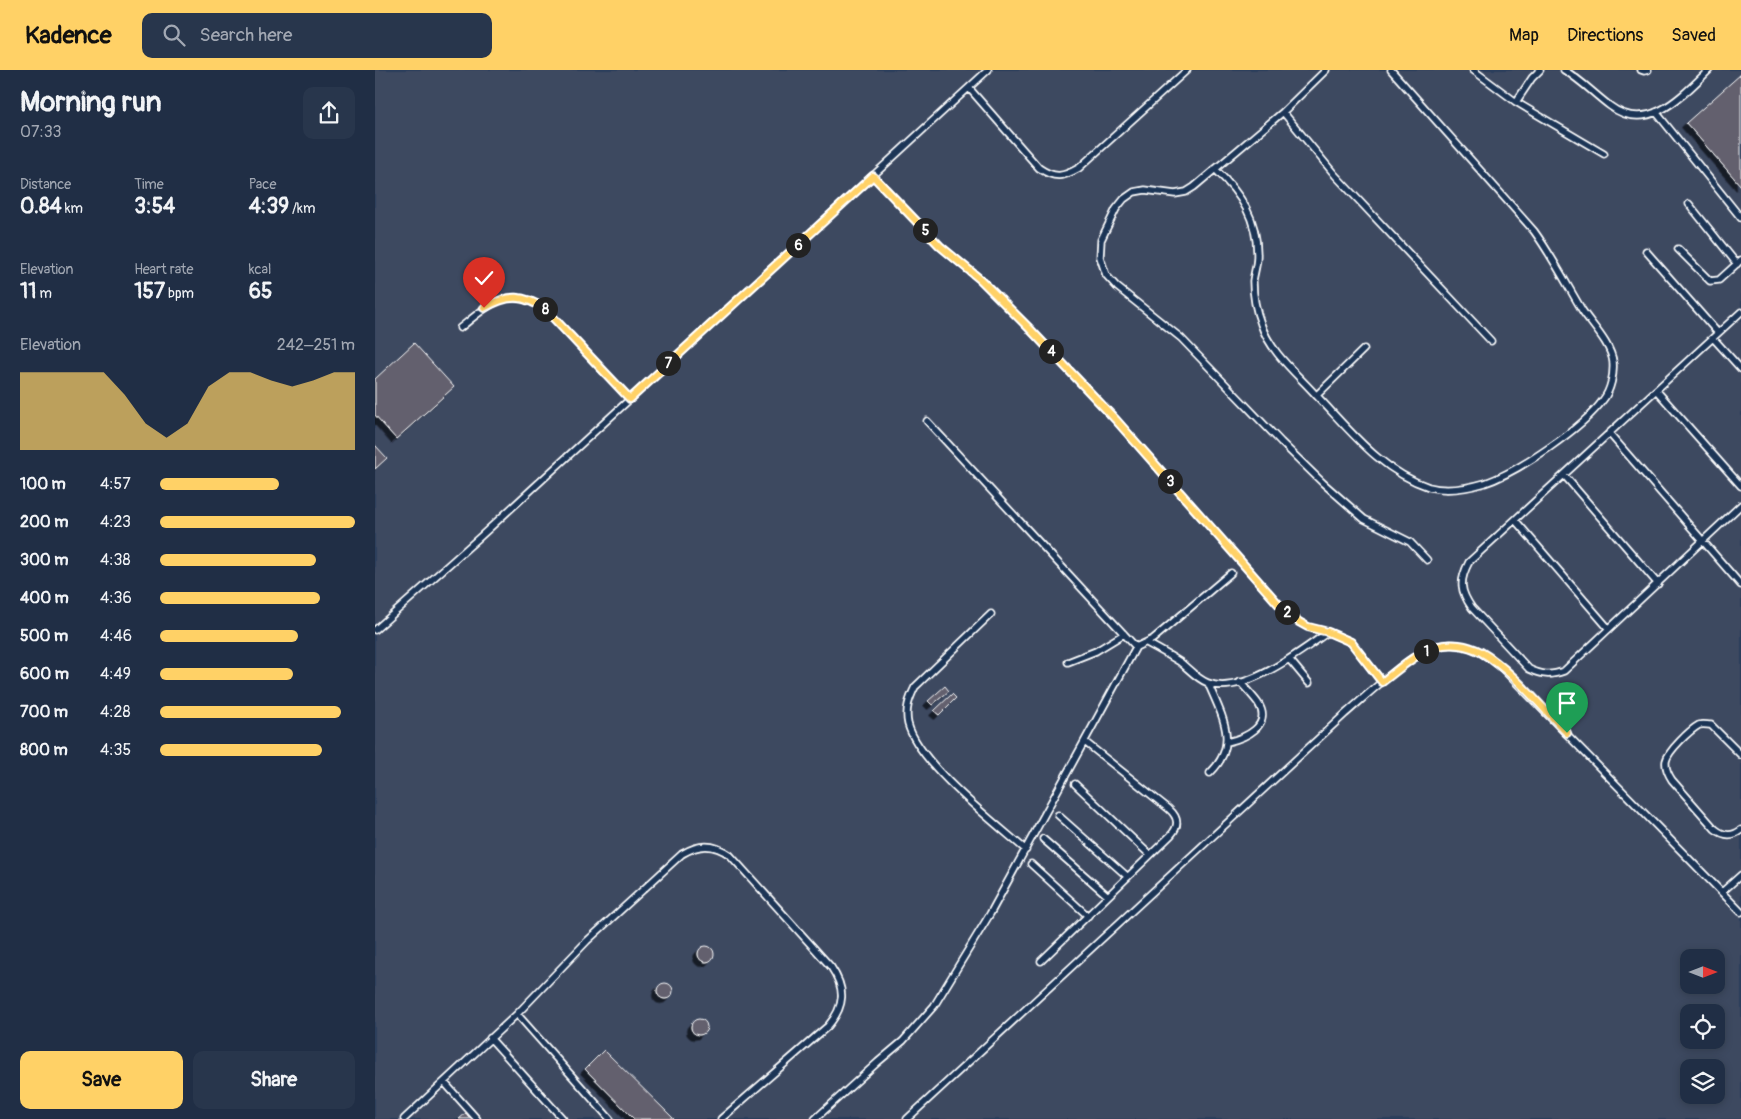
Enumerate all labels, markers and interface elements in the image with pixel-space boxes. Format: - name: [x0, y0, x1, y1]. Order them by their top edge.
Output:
- search box: [142, 13, 492, 58]
- text: Kadence: [25, 21, 112, 50]
- icon: search: [160, 21, 188, 49]
- text: Search here: [200, 23, 292, 47]
- text: Map: [1509, 24, 1539, 47]
- text: Directions: [1567, 24, 1643, 47]
- text: Saved: [1671, 24, 1716, 47]
- text: Morning run: [20, 85, 162, 120]
- button: share: [303, 87, 355, 139]
- text: 07:33: [20, 122, 62, 142]
- text: Distance: [20, 176, 71, 193]
- text: Time: [134, 176, 164, 193]
- text: Pace: [249, 176, 276, 193]
- text: 0.84: [20, 193, 62, 220]
- text: 3:54: [134, 193, 175, 220]
- text: 4:39: [249, 193, 289, 220]
- text: km: [62, 200, 83, 217]
- text: /km: [289, 200, 315, 217]
- pin: 5: [913, 218, 937, 242]
- text: 5: [922, 222, 929, 239]
- pin: 6: [785, 232, 811, 258]
- text: 6: [794, 237, 803, 254]
- pin: [463, 257, 505, 308]
- text: Elevation: [20, 261, 73, 278]
- text: Heart rate: [134, 261, 193, 278]
- text: kcal: [249, 261, 271, 278]
- icon: check: [470, 264, 498, 292]
- text: 11: [20, 278, 36, 305]
- text: 157: [134, 278, 165, 305]
- text: 65: [249, 278, 272, 305]
- text: m: [36, 285, 52, 302]
- text: bpm: [165, 285, 194, 302]
- pin: 8: [533, 296, 557, 322]
- text: 8: [542, 301, 549, 318]
- text: Elevation: [20, 335, 81, 355]
- text: 242–251 m: [277, 335, 355, 355]
- pin: 4: [1039, 338, 1063, 364]
- text: 4: [1047, 343, 1056, 360]
- pin: 7: [655, 350, 681, 376]
- text: 7: [665, 355, 672, 372]
- pin: 3: [1157, 468, 1183, 494]
- text: 3: [1167, 473, 1174, 490]
- text: 100 m: [20, 474, 66, 494]
- text: 4:57: [100, 474, 131, 494]
- text: 200 m: [20, 512, 68, 532]
- text: 4:23: [100, 512, 131, 532]
- text: 300 m: [20, 550, 68, 570]
- text: 4:38: [100, 550, 131, 570]
- text: 400 m: [20, 588, 69, 608]
- text: 4:36: [100, 588, 132, 608]
- pin: 2: [1275, 600, 1299, 624]
- text: 2: [1284, 604, 1291, 621]
- text: 500 m: [20, 626, 68, 646]
- text: 4:46: [100, 626, 132, 646]
- pin: 1: [1413, 638, 1439, 664]
- text: 1: [1424, 643, 1429, 660]
- text: 600 m: [20, 664, 69, 684]
- text: 4:49: [100, 664, 131, 684]
- pin: [1546, 682, 1588, 733]
- icon: arrive: [1553, 689, 1581, 717]
- text: 700 m: [20, 702, 68, 722]
- text: 4:28: [100, 702, 131, 722]
- text: 800 m: [20, 740, 68, 760]
- text: 4:35: [100, 740, 131, 760]
- north arrow: [1680, 949, 1725, 994]
- map controls: [1680, 949, 1725, 1104]
- button: locate: [1680, 1004, 1725, 1049]
- button: Save: [20, 1051, 183, 1109]
- button: Share: [193, 1051, 355, 1109]
- button: layers: [1680, 1059, 1725, 1104]

